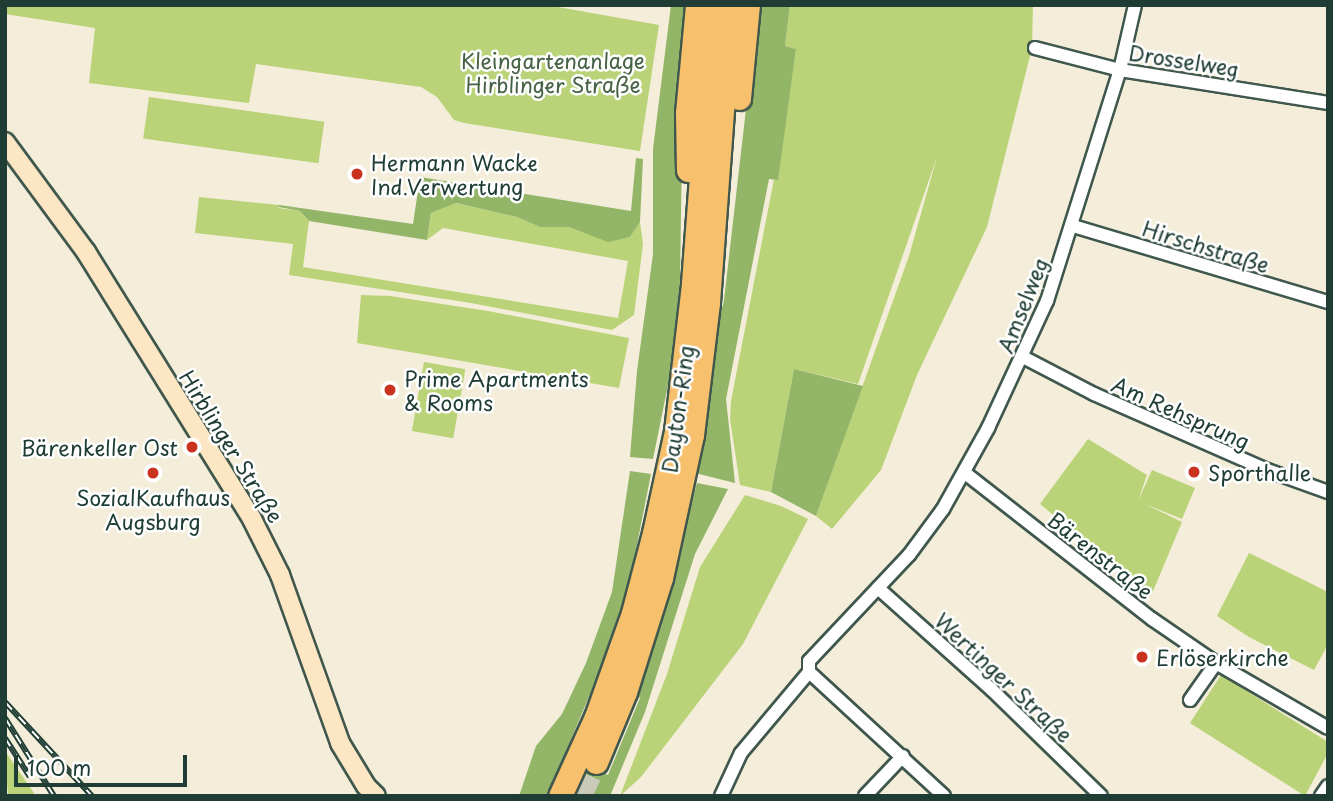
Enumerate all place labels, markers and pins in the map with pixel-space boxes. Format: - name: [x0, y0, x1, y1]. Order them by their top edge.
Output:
- place label: Hermann Wacke Ind.Verwertung: [371, 149, 538, 199]
- marker: Hermann Wacke Ind.Verwertung: [349, 166, 365, 182]
- place label: Prime Apartments & Rooms: [404, 365, 590, 415]
- marker: Prime Apartments & Rooms: [382, 382, 398, 398]
- place label: Bärenkeller Ost: [19, 434, 178, 460]
- marker: Bärenkeller Ost: [184, 439, 200, 455]
- place label: Sporthalle: [1208, 459, 1311, 485]
- marker: Sporthalle: [1186, 464, 1202, 480]
- marker: SozialKaufhaus Augsburg: [145, 465, 161, 481]
- place label: SozialKaufhaus Augsburg: [76, 484, 230, 534]
- place label: Erlöserkirche: [1156, 644, 1289, 670]
- marker: Erlöserkirche: [1134, 649, 1150, 665]

